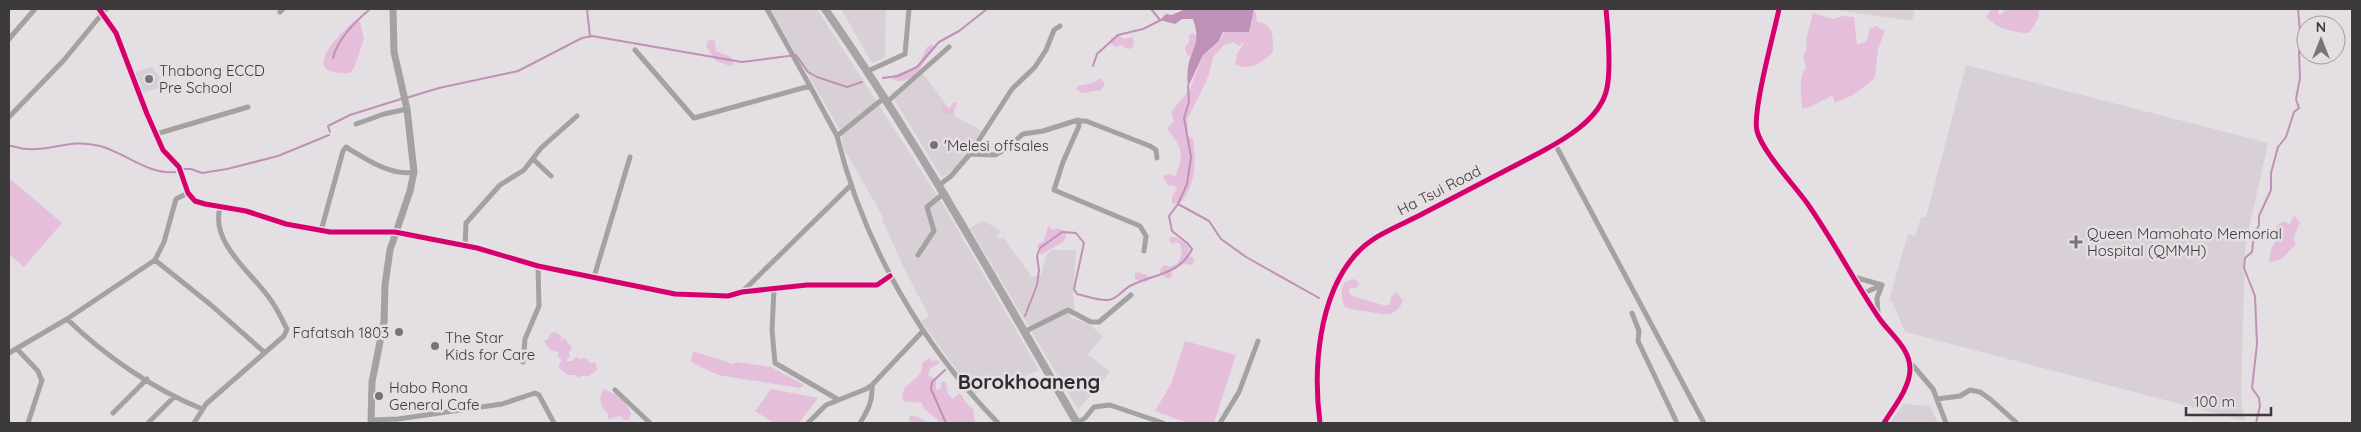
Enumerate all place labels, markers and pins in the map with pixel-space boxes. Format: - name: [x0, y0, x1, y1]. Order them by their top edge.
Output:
- place label: Thabong ECCD Pre School: [159, 61, 265, 97]
- marker: Thabong ECCD Pre School: [143, 73, 155, 85]
- place label: 'Melesi offsales: [944, 136, 1049, 155]
- marker: 'Melesi offsales: [928, 139, 940, 151]
- place label: Queen Mamohato Memorial Hospital (QMMH): [2087, 224, 2282, 260]
- marker: Queen Mamohato Memorial Hospital (QMMH): [2069, 235, 2083, 249]
- place label: Fafatsah 1803: [293, 323, 389, 342]
- marker: Fafatsah 1803: [393, 326, 405, 338]
- place label: The Star Kids for Care: [445, 328, 535, 364]
- marker: The Star Kids for Care: [429, 340, 441, 352]
- place label: Habo Rona General Cafe: [389, 378, 479, 414]
- marker: Habo Rona General Cafe: [373, 390, 385, 402]

